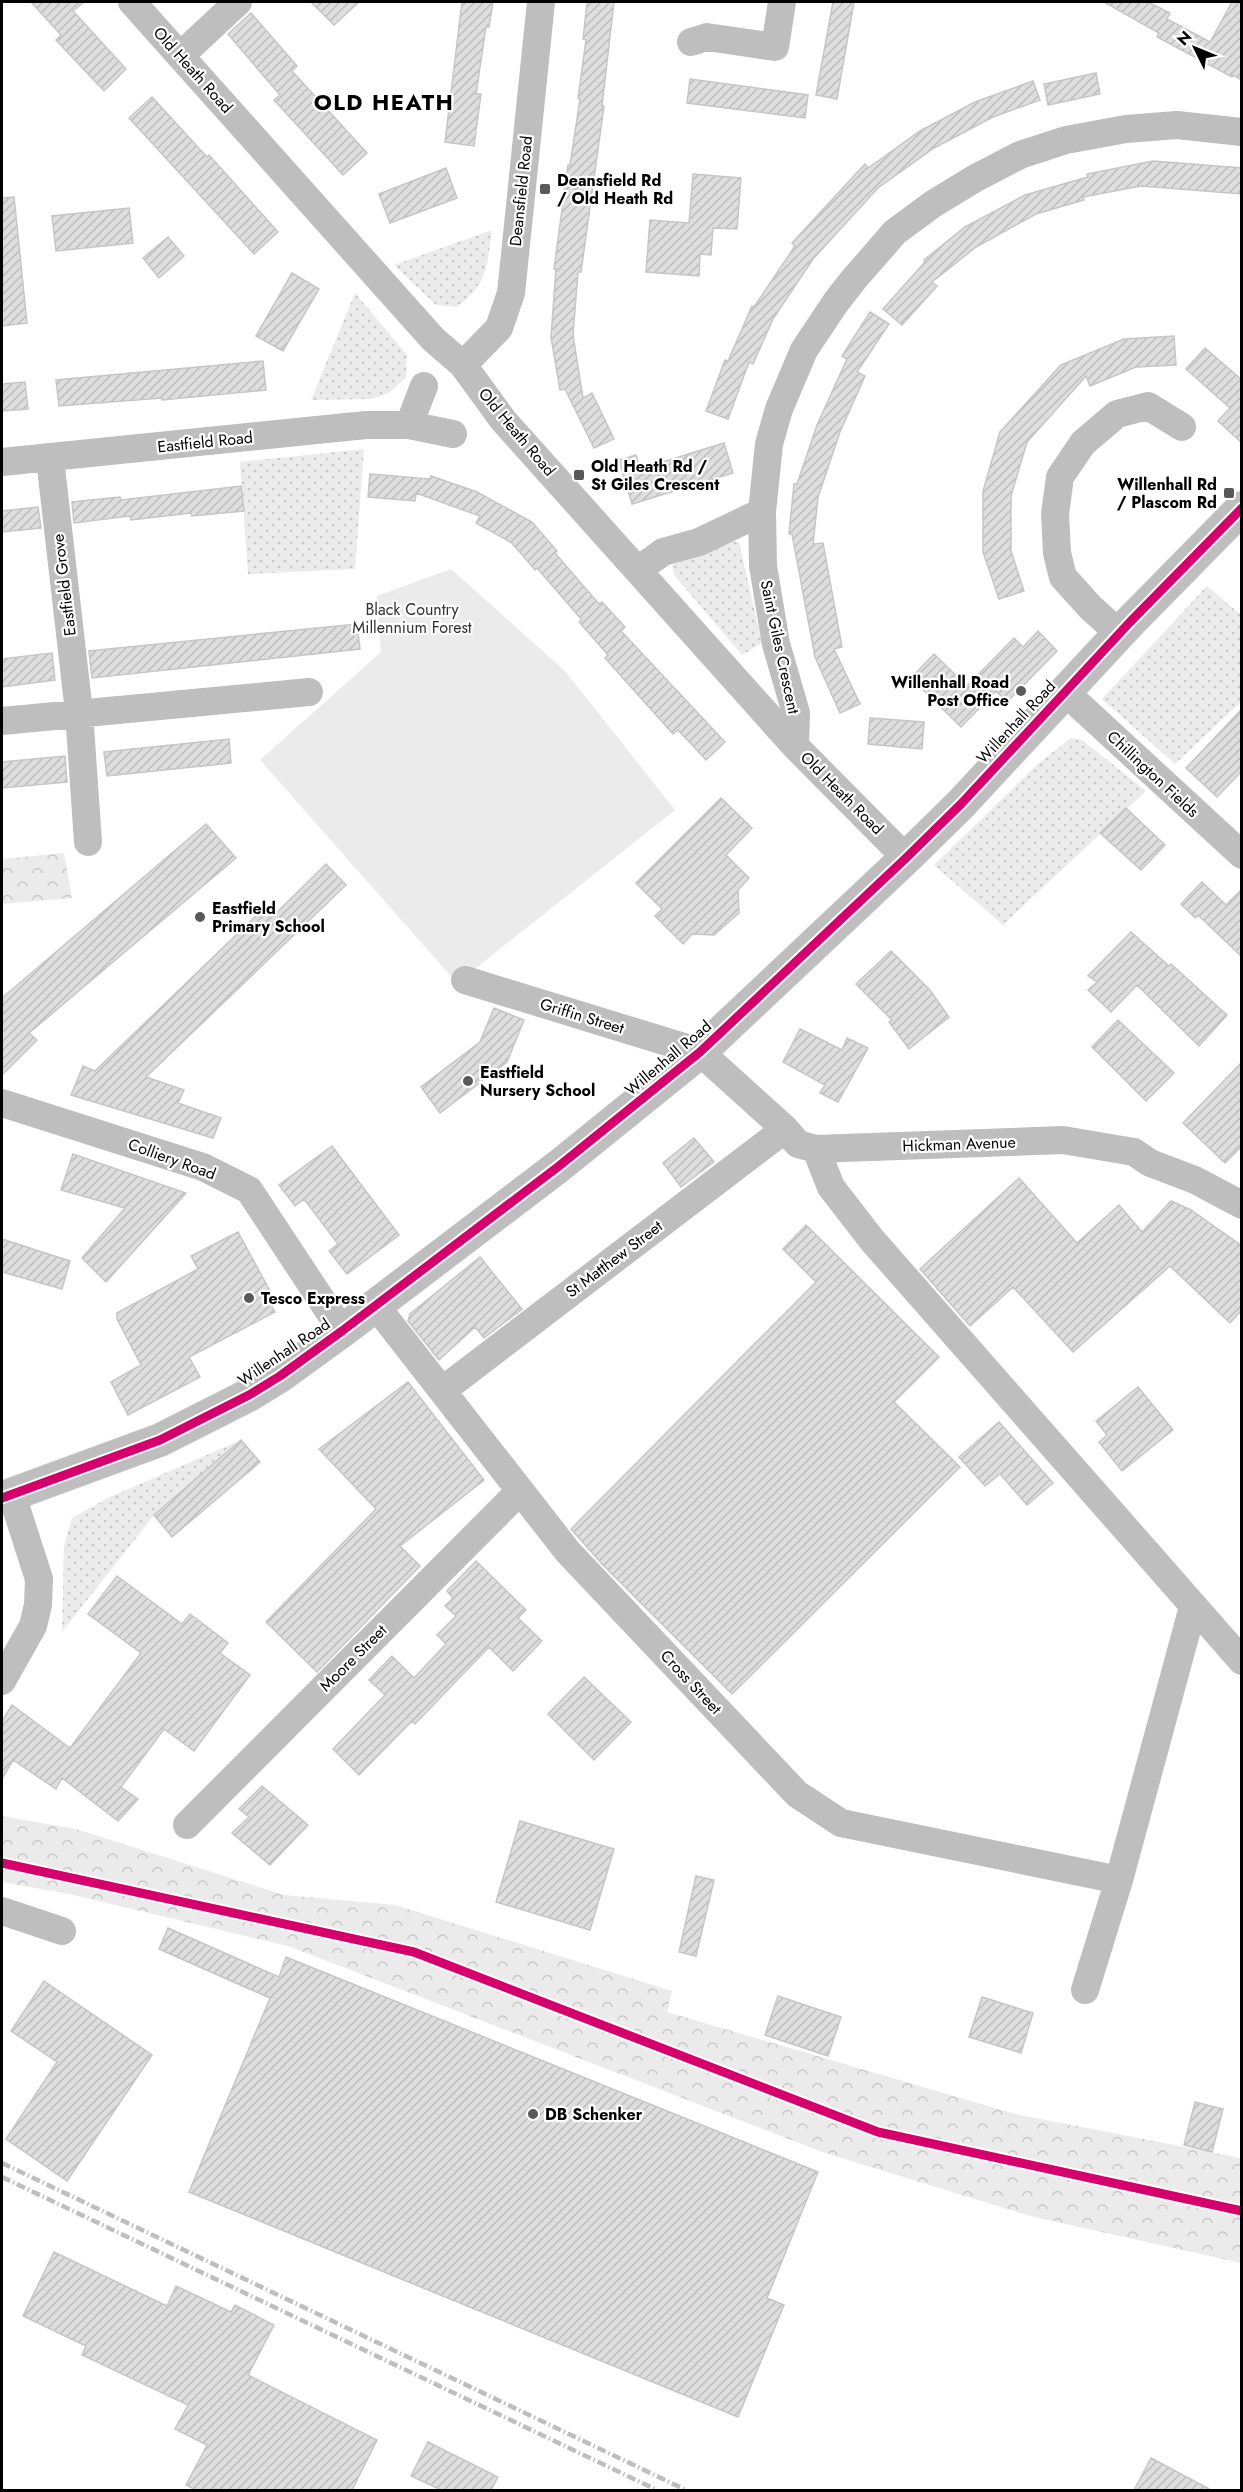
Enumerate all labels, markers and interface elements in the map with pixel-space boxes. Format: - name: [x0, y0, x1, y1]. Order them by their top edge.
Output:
- north arrow: [1165, 18, 1225, 78]
- street label: Old Heath Road: [148, 22, 238, 118]
- text: N: [1172, 26, 1197, 51]
- district label: OLD HEATH: [314, 86, 454, 118]
- street label: Deansfield Road: [504, 135, 538, 247]
- place label: Deansfield Rd / Old Heath Rd: [557, 169, 673, 210]
- marker: Deansfield Rd / Old Heath Rd: [538, 182, 552, 196]
- street label: Old Heath Road: [473, 383, 561, 481]
- street label: Eastfield Road: [156, 426, 254, 458]
- place label: Old Heath Rd / St Giles Crescent: [591, 455, 720, 496]
- marker: Old Heath Rd / St Giles Crescent: [572, 468, 586, 482]
- place label: Willenhall Rd / Plascom Rd: [1117, 473, 1217, 514]
- marker: Willenhall Rd / Plascom Rd: [1222, 486, 1236, 500]
- street label: Eastfield Grove: [46, 533, 82, 637]
- street label: Saint Giles Crescent: [755, 578, 805, 716]
- park label: Black Country Millennium Forest: [352, 598, 472, 639]
- place label: Willenhall Road Post Office: [891, 671, 1009, 712]
- street label: Willenhall Road: [971, 675, 1061, 769]
- marker: Willenhall Road Post Office: [1014, 684, 1028, 698]
- street label: Chillington Fields: [1102, 725, 1204, 823]
- street label: Old Heath Road: [795, 746, 889, 840]
- place label: Eastfield Primary School: [212, 897, 325, 938]
- marker: Eastfield Primary School: [193, 910, 207, 924]
- street label: Griffin Street: [537, 992, 627, 1040]
- street label: Willenhall Road: [620, 1015, 716, 1101]
- place label: Eastfield Nursery School: [480, 1061, 595, 1102]
- marker: Eastfield Nursery School: [461, 1074, 475, 1088]
- street label: Hickman Avenue: [902, 1131, 1016, 1157]
- street label: Colliery Road: [125, 1132, 219, 1186]
- street label: St Matthew Street: [561, 1215, 667, 1303]
- place label: Tesco Express: [261, 1287, 365, 1310]
- marker: Tesco Express: [242, 1291, 256, 1305]
- street label: Willenhall Road: [233, 1313, 335, 1391]
- street label: Moore Street: [314, 1619, 392, 1697]
- street label: Cross Street: [655, 1645, 727, 1720]
- place label: DB Schenker: [545, 2103, 643, 2126]
- marker: DB Schenker: [526, 2107, 540, 2121]

